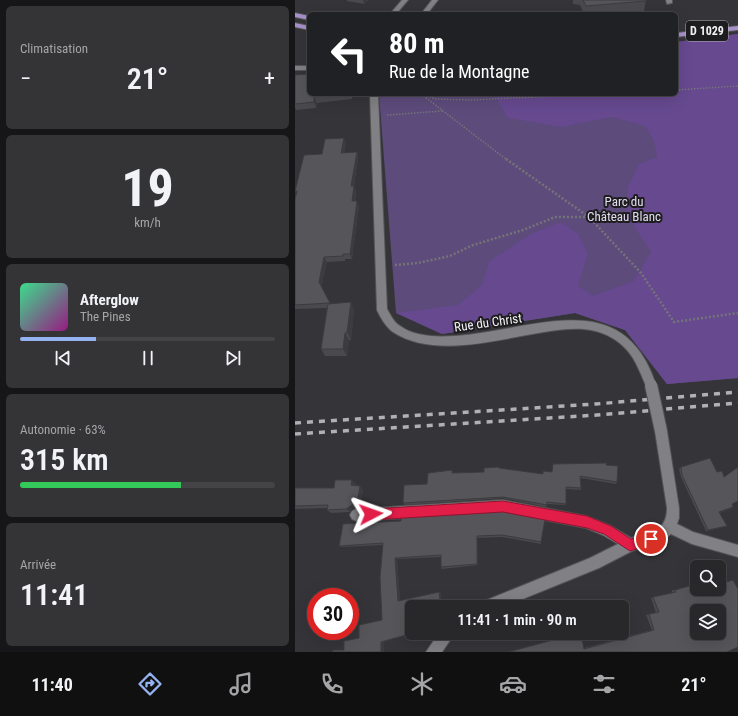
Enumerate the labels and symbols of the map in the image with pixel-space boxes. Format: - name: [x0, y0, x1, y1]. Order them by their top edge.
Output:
- road number: D 1029: [686, 21, 728, 41]
- park label: Parc du Château Blanc: [587, 194, 661, 224]
- street label: Rue du Christ: [453, 310, 523, 335]
- position arrow: [350, 493, 392, 535]
- pin: [634, 522, 668, 556]
- speed limit sign: 30: [307, 588, 359, 640]

